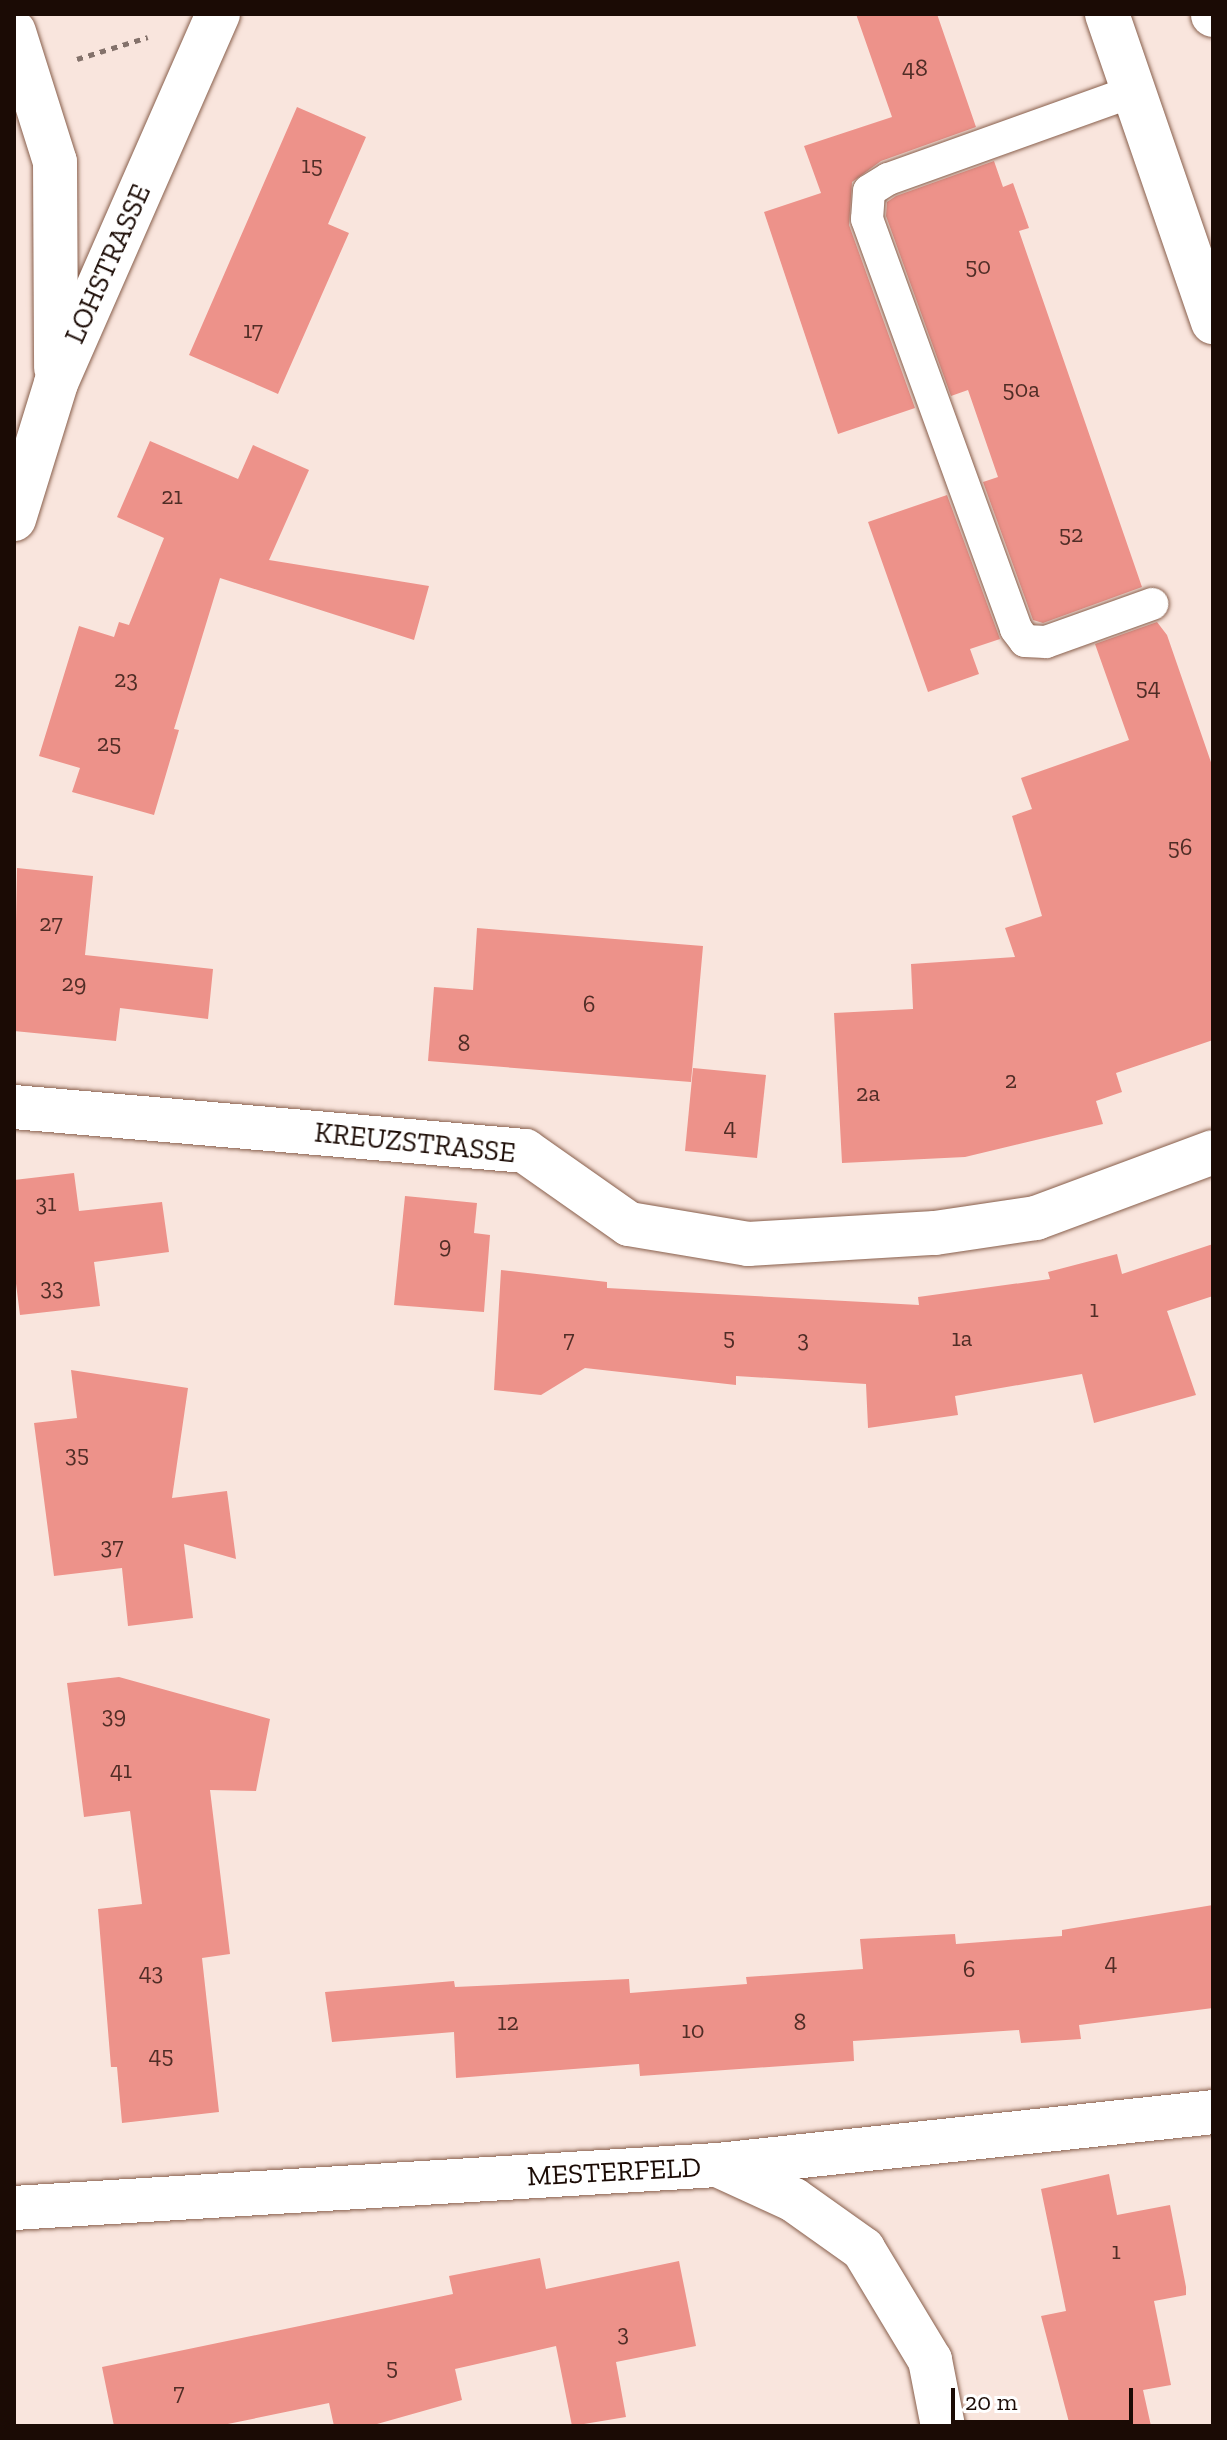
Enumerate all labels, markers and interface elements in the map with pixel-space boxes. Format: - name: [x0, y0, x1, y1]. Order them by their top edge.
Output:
- house number: 48: [902, 54, 928, 82]
- house number: 15: [301, 151, 323, 179]
- street label: LOHSTRASSE: [58, 179, 158, 349]
- house number: 50: [965, 252, 991, 280]
- house number: 17: [243, 316, 263, 344]
- house number: 50a: [1002, 375, 1040, 403]
- house number: 21: [161, 482, 183, 510]
- house number: 52: [1059, 520, 1083, 548]
- house number: 23: [114, 665, 138, 693]
- house number: 54: [1135, 673, 1161, 701]
- house number: 25: [97, 729, 121, 757]
- house number: 56: [1167, 833, 1193, 861]
- house number: 27: [39, 909, 63, 937]
- house number: 29: [61, 969, 87, 997]
- house number: 6: [583, 990, 595, 1018]
- house number: 8: [458, 1029, 470, 1057]
- house number: 2: [1005, 1066, 1017, 1094]
- house number: 2a: [856, 1079, 880, 1107]
- house number: 4: [724, 1113, 736, 1141]
- street label: KREUZSTRASSE: [313, 1116, 517, 1170]
- house number: 31: [36, 1189, 56, 1217]
- house number: 9: [439, 1231, 451, 1259]
- house number: 33: [40, 1273, 64, 1301]
- house number: 1: [1089, 1295, 1099, 1323]
- house number: 5: [723, 1323, 735, 1351]
- house number: 1a: [952, 1324, 972, 1352]
- house number: 7: [563, 1325, 575, 1353]
- house number: 3: [797, 1325, 809, 1353]
- house number: 35: [65, 1440, 89, 1468]
- house number: 37: [100, 1532, 124, 1560]
- house number: 39: [102, 1701, 126, 1729]
- house number: 41: [110, 1756, 132, 1784]
- house number: 4: [1105, 1948, 1117, 1976]
- house number: 6: [963, 1955, 975, 1983]
- house number: 43: [139, 1958, 163, 1986]
- house number: 12: [497, 2008, 519, 2036]
- house number: 8: [794, 2008, 806, 2036]
- house number: 10: [681, 2016, 705, 2044]
- house number: 45: [148, 2041, 174, 2069]
- street label: MESTERFELD: [526, 2151, 702, 2193]
- house number: 1: [1111, 2237, 1121, 2265]
- house number: 3: [617, 2319, 629, 2347]
- house number: 5: [386, 2353, 398, 2381]
- scale bar: [955, 2372, 1137, 2422]
- house number: 7: [173, 2378, 185, 2406]
- text: 20 m: [965, 2387, 1017, 2416]

